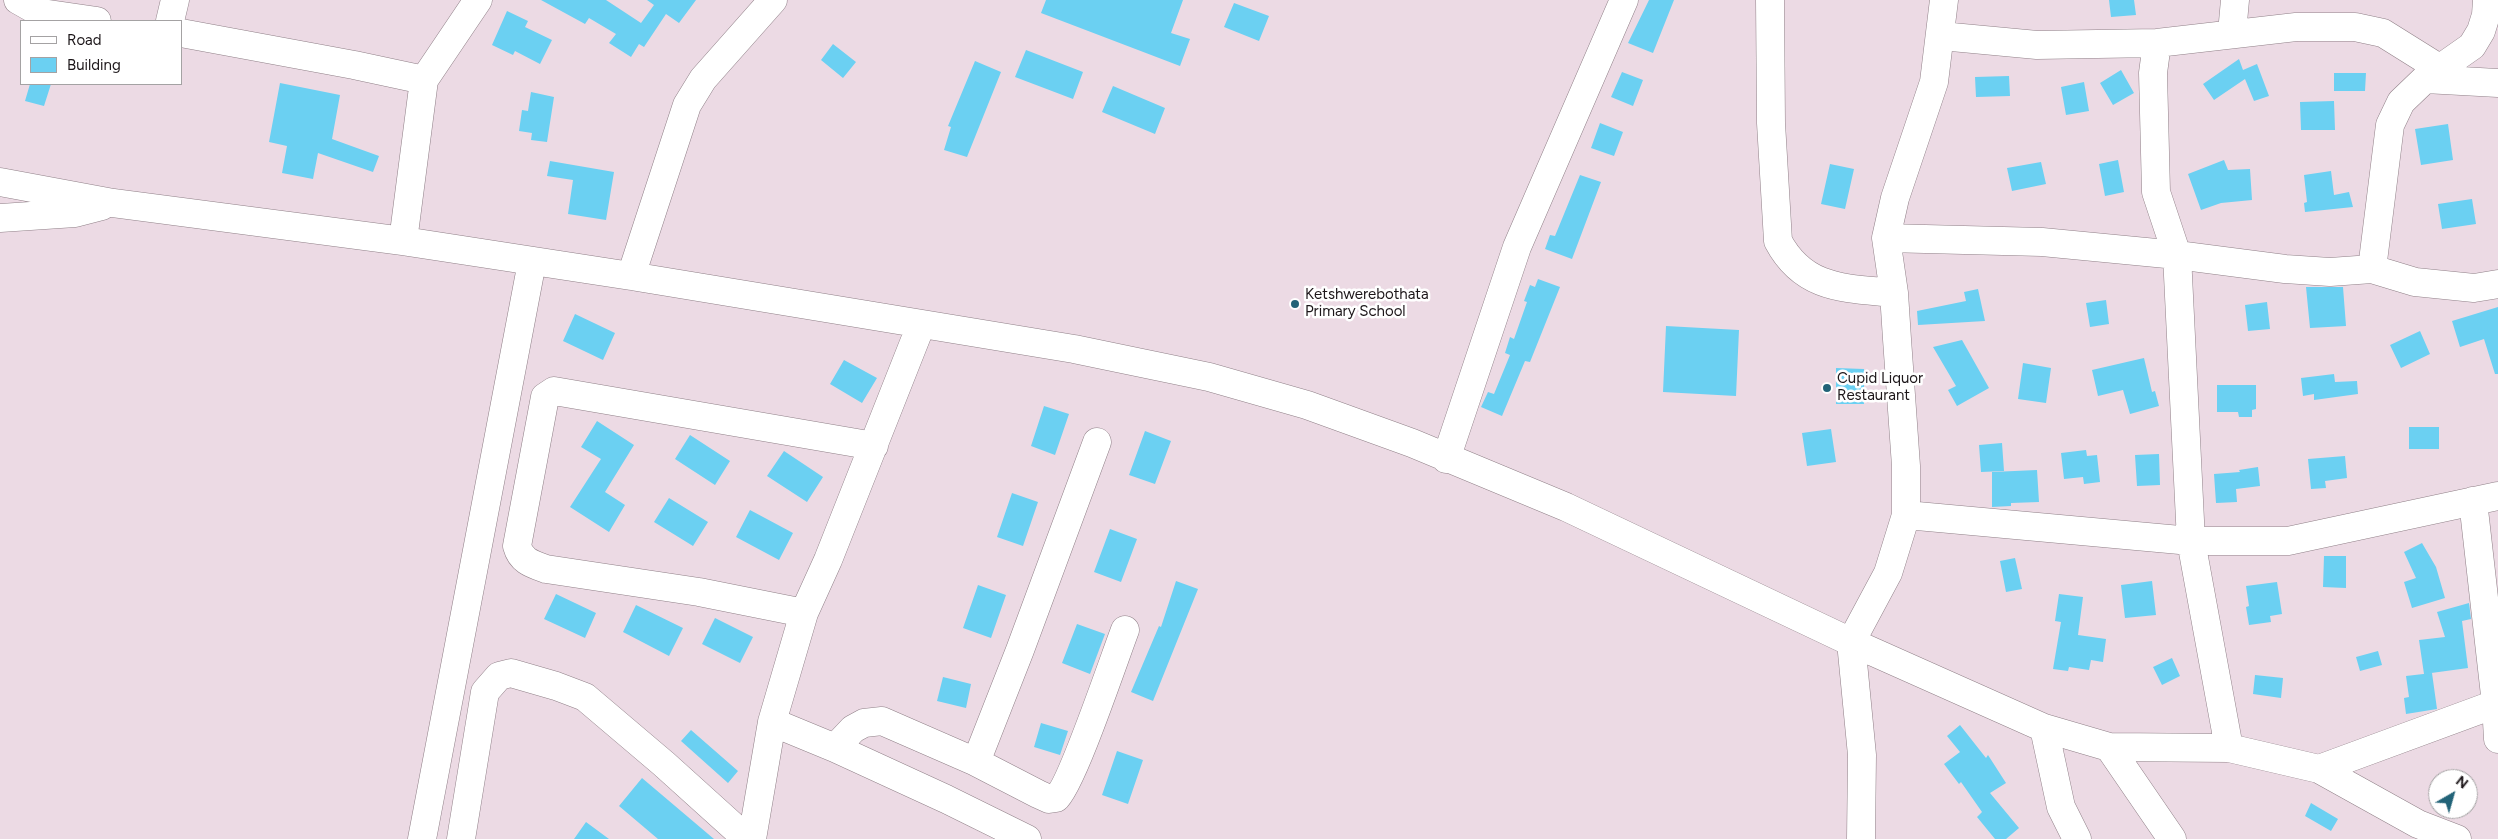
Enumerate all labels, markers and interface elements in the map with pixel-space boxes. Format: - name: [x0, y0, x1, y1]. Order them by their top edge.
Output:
- legend: [20, 20, 182, 85]
- text: Road: [67, 31, 102, 49]
- text: Building: [67, 56, 121, 74]
- place label: Ketshwerebothata Primary School: [1305, 286, 1429, 321]
- marker: Ketshwerebothata Primary School: [1289, 298, 1301, 310]
- place label: Cupid Liquor Restaurant: [1837, 370, 1923, 405]
- marker: Cupid Liquor Restaurant: [1821, 382, 1833, 394]
- north arrow: [2428, 769, 2478, 819]
- text: N: [2452, 773, 2471, 793]

